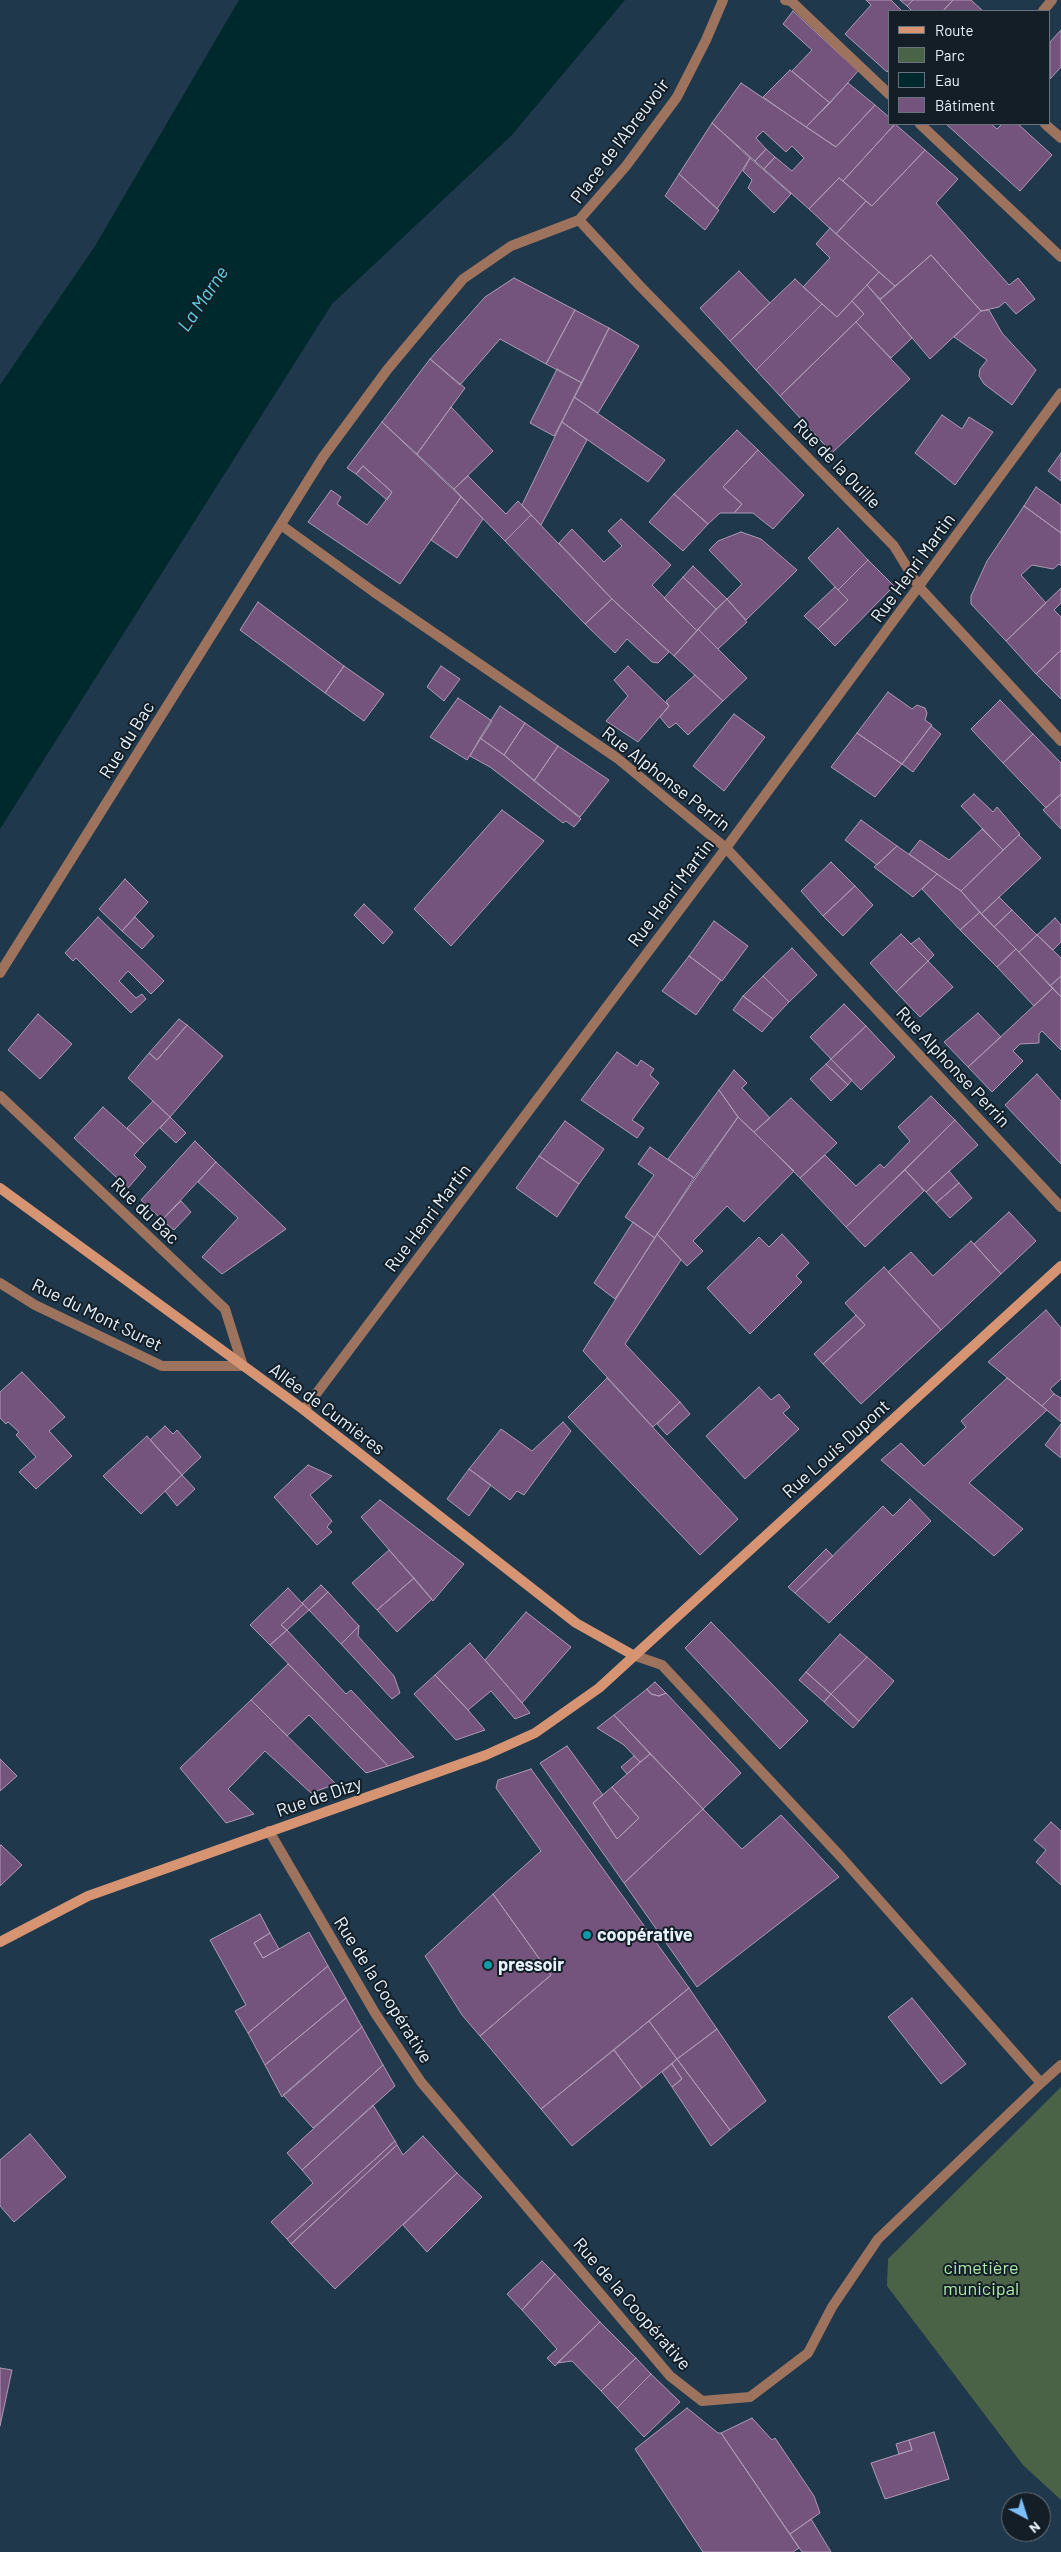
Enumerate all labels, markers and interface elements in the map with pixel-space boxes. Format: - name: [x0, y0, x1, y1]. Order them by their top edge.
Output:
- legend: [888, 10, 1051, 125]
- text: Route: [935, 21, 974, 39]
- text: Parc: [935, 46, 965, 64]
- text: Eau: [935, 71, 960, 89]
- street label: Place de l'Abreuvoir: [566, 74, 674, 208]
- text: Bâtiment: [935, 96, 995, 114]
- water label: La Marne: [173, 262, 233, 336]
- street label: Rue de la Quille: [789, 415, 885, 513]
- street label: Rue Henri Martin: [866, 509, 960, 627]
- street label: Rue du Bac: [95, 698, 159, 782]
- street label: Rue Alphonse Perrin: [597, 722, 735, 836]
- street label: Rue Henri Martin: [623, 835, 719, 951]
- street label: Rue Alphonse Perrin: [892, 1002, 1014, 1132]
- street label: Rue Henri Martin: [380, 1160, 476, 1276]
- street label: Rue du Bac: [106, 1173, 184, 1249]
- street label: Rue du Mont Suret: [28, 1274, 166, 1356]
- street label: Allée de Cumières: [265, 1358, 389, 1460]
- street label: Rue Louis Dupont: [778, 1395, 894, 1503]
- street label: Rue de Dizy: [273, 1772, 365, 1822]
- street label: Rue de la Coopérative: [329, 1913, 437, 2067]
- place label: coopérative: [597, 1924, 693, 1946]
- marker: coopérative: [581, 1929, 593, 1941]
- place label: pressoir: [498, 1954, 564, 1976]
- marker: pressoir: [482, 1959, 494, 1971]
- street label: Rue de la Coopérative: [569, 2233, 695, 2375]
- park label: cimetière municipal: [943, 2257, 1019, 2300]
- north arrow: [1001, 2492, 1051, 2542]
- text: N: [1026, 2519, 1044, 2538]

